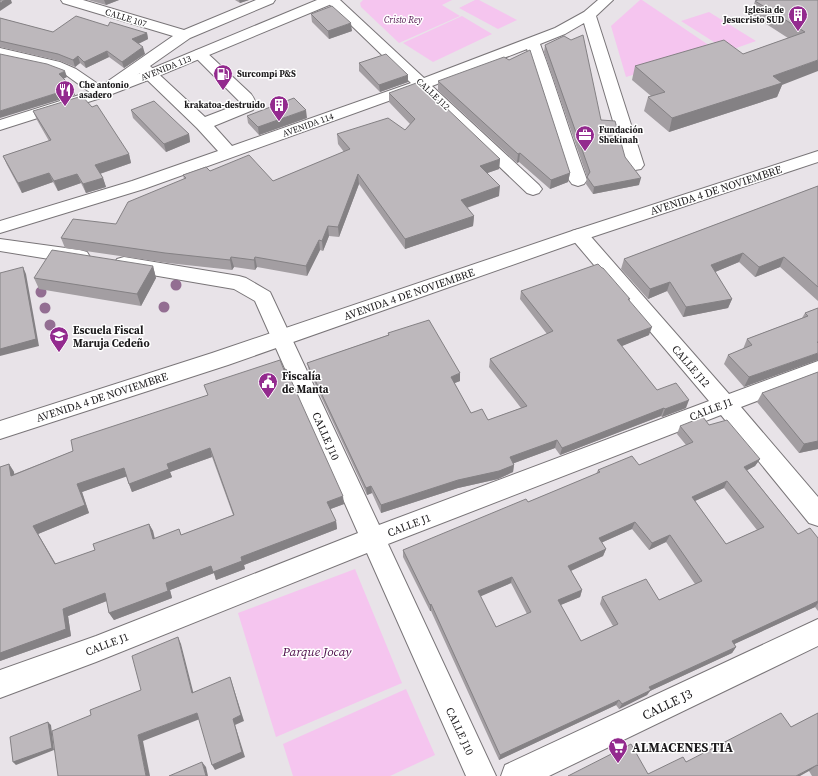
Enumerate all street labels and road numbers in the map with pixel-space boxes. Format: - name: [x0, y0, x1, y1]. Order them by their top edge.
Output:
- street label: CALLE 107: [104, 6, 149, 30]
- street label: AVENIDA 113: [139, 52, 194, 84]
- street label: CALLE J12: [414, 75, 453, 113]
- street label: AVENIDA 114: [281, 110, 336, 140]
- street label: AVENIDA 4 DE NOVIEMBRE: [648, 162, 784, 219]
- street label: AVENIDA 4 DE NOVIEMBRE: [342, 265, 477, 324]
- street label: CALLE J12: [668, 342, 713, 391]
- street label: AVENIDA 4 DE NOVIEMBRE: [34, 369, 170, 426]
- street label: CALLE J1: [687, 394, 735, 425]
- street label: CALLE J10: [308, 410, 343, 463]
- street label: CALLE J1: [385, 510, 433, 541]
- street label: CALLE J1: [83, 629, 131, 660]
- street label: CALLE J3: [639, 685, 695, 724]
- street label: CALLE J10: [442, 705, 477, 758]

